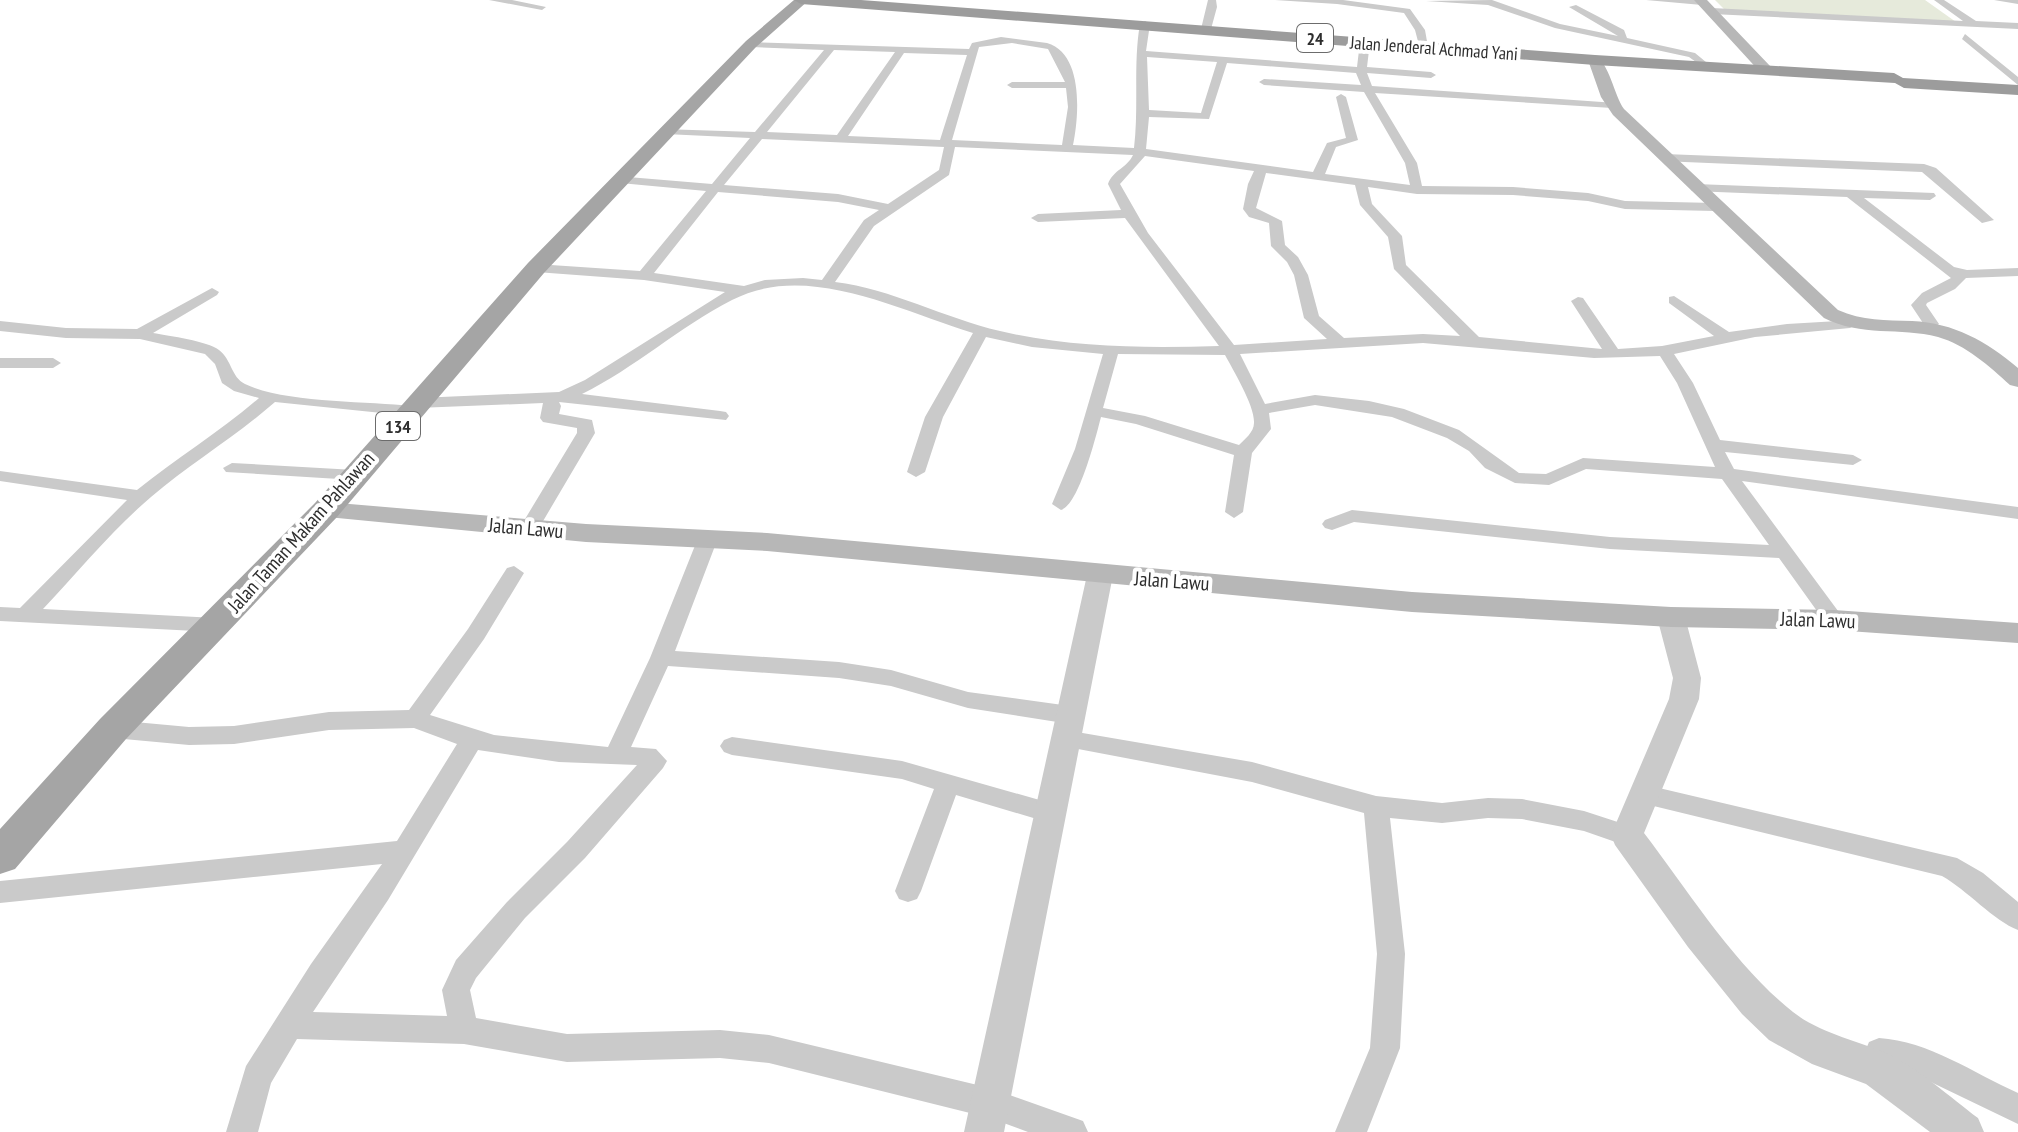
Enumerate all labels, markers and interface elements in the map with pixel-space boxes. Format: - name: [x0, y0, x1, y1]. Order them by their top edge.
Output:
- road number: 24: [1297, 24, 1333, 52]
- street label: Jalan Jenderal Achmad Yani: [1348, 31, 1519, 65]
- road number: 134: [376, 412, 420, 440]
- street label: Jalan Taman Makam Pahlawan: [221, 446, 380, 619]
- street label: Jalan Lawu: [487, 512, 564, 544]
- street label: Jalan Lawu: [1133, 565, 1210, 597]
- street label: Jalan Lawu: [1779, 606, 1856, 634]

